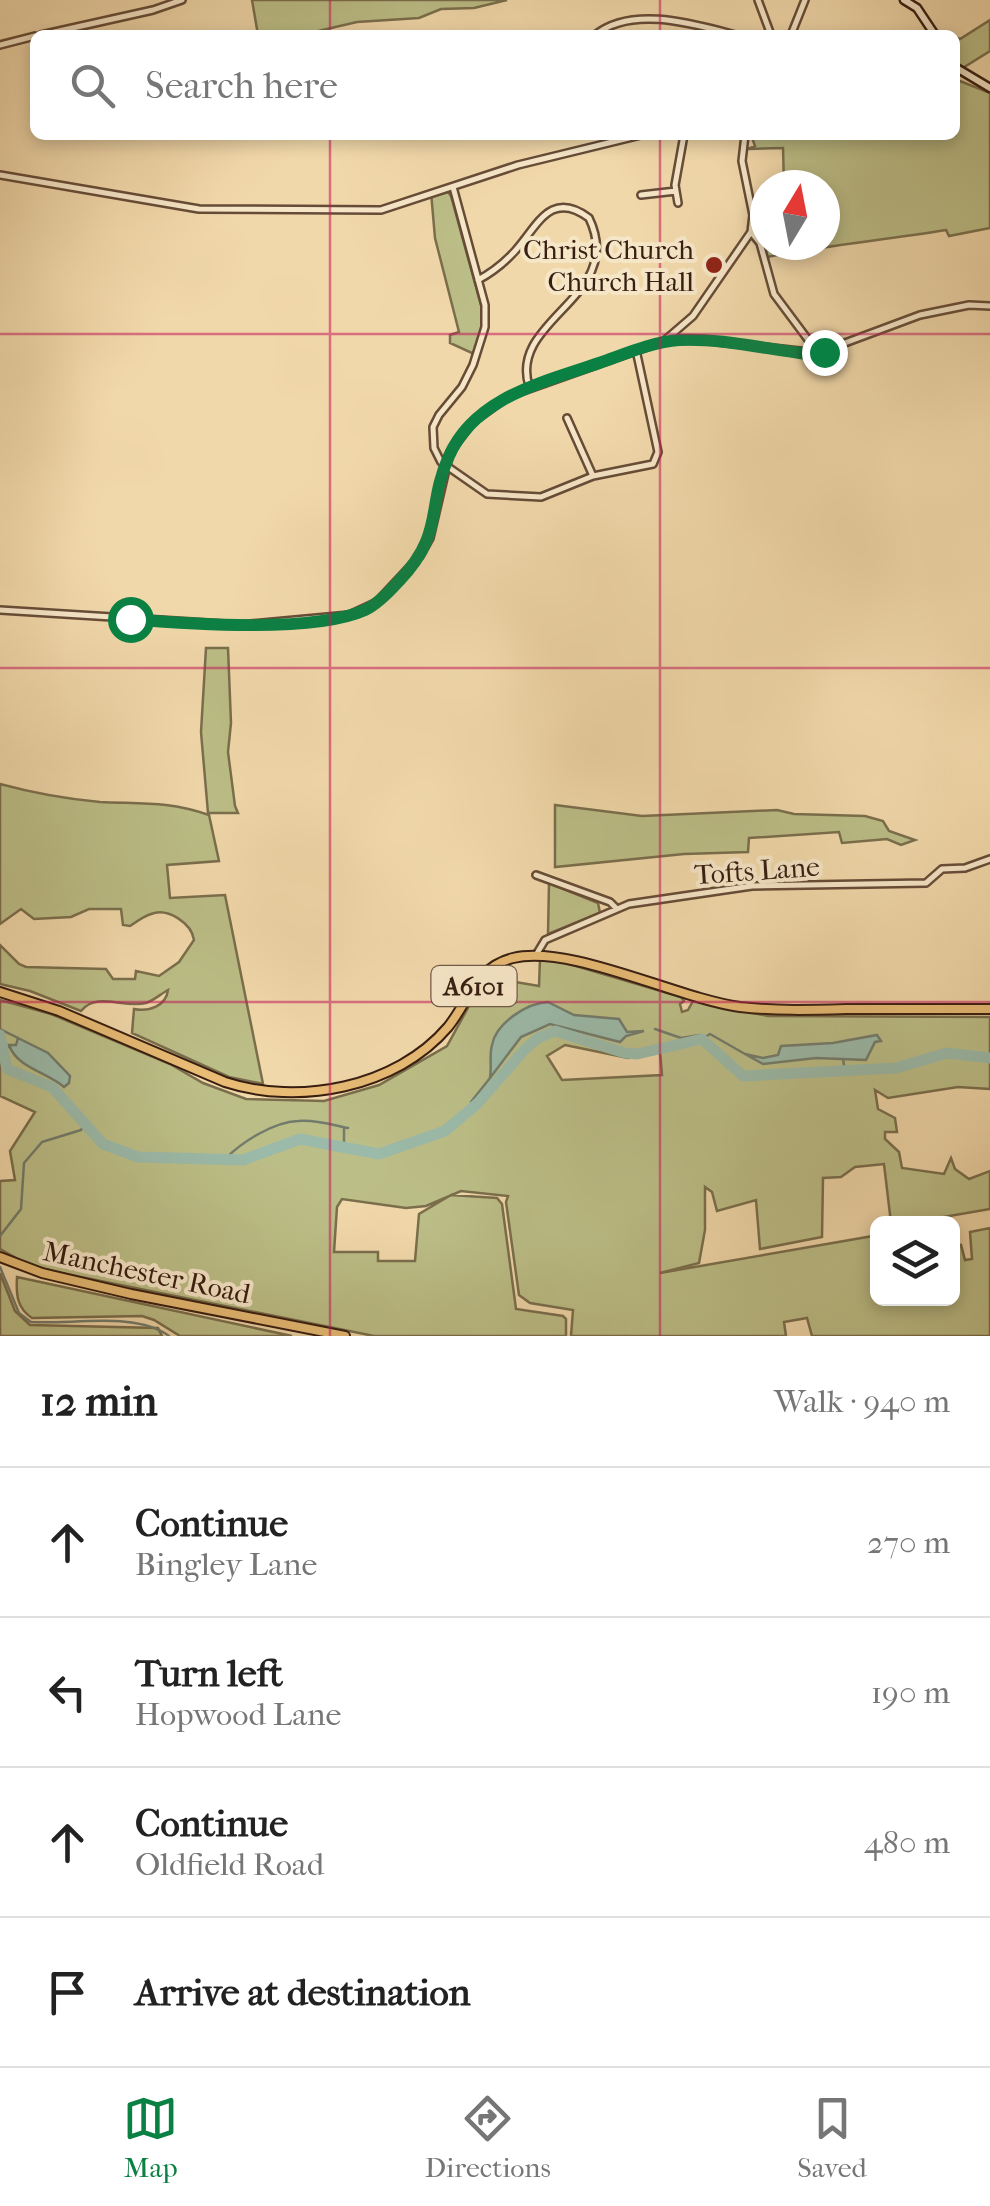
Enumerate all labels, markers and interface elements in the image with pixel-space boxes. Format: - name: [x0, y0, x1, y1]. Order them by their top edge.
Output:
- search box: [30, 30, 960, 140]
- icon: search: [65, 58, 120, 113]
- text: Search here: [145, 63, 338, 108]
- north arrow: [750, 170, 840, 260]
- place label: Christ Church Church Hall: [523, 233, 694, 298]
- marker: Christ Church Church Hall: [703, 254, 725, 276]
- route end: [802, 330, 848, 376]
- route start: [108, 597, 154, 643]
- street label: Tofts Lane: [693, 850, 821, 891]
- road number: A6101: [432, 966, 516, 1006]
- map controls: [870, 1216, 960, 1306]
- button: layers: [870, 1216, 960, 1306]
- street label: Manchester Road: [40, 1234, 254, 1311]
- text: 12 min: [40, 1377, 157, 1426]
- text: Walk · 940 m: [774, 1383, 950, 1420]
- text: Continue: [135, 1501, 288, 1546]
- icon: ahead: [40, 1515, 95, 1570]
- text: 270 m: [867, 1524, 950, 1561]
- text: Bingley Lane: [135, 1546, 317, 1583]
- text: Turn left: [135, 1651, 283, 1696]
- icon: left: [40, 1665, 95, 1720]
- text: 190 m: [871, 1674, 950, 1711]
- text: Hopwood Lane: [135, 1696, 341, 1733]
- text: Continue: [135, 1801, 288, 1846]
- icon: ahead: [40, 1815, 95, 1870]
- text: 480 m: [864, 1824, 950, 1861]
- text: Oldfield Road: [135, 1846, 324, 1883]
- icon: arrive: [40, 1965, 95, 2020]
- text: Arrive at destination: [135, 1970, 471, 2015]
- tab: Map: [123, 2091, 178, 2184]
- tab: Directions: [425, 2091, 551, 2184]
- tab: Saved: [797, 2091, 867, 2184]

